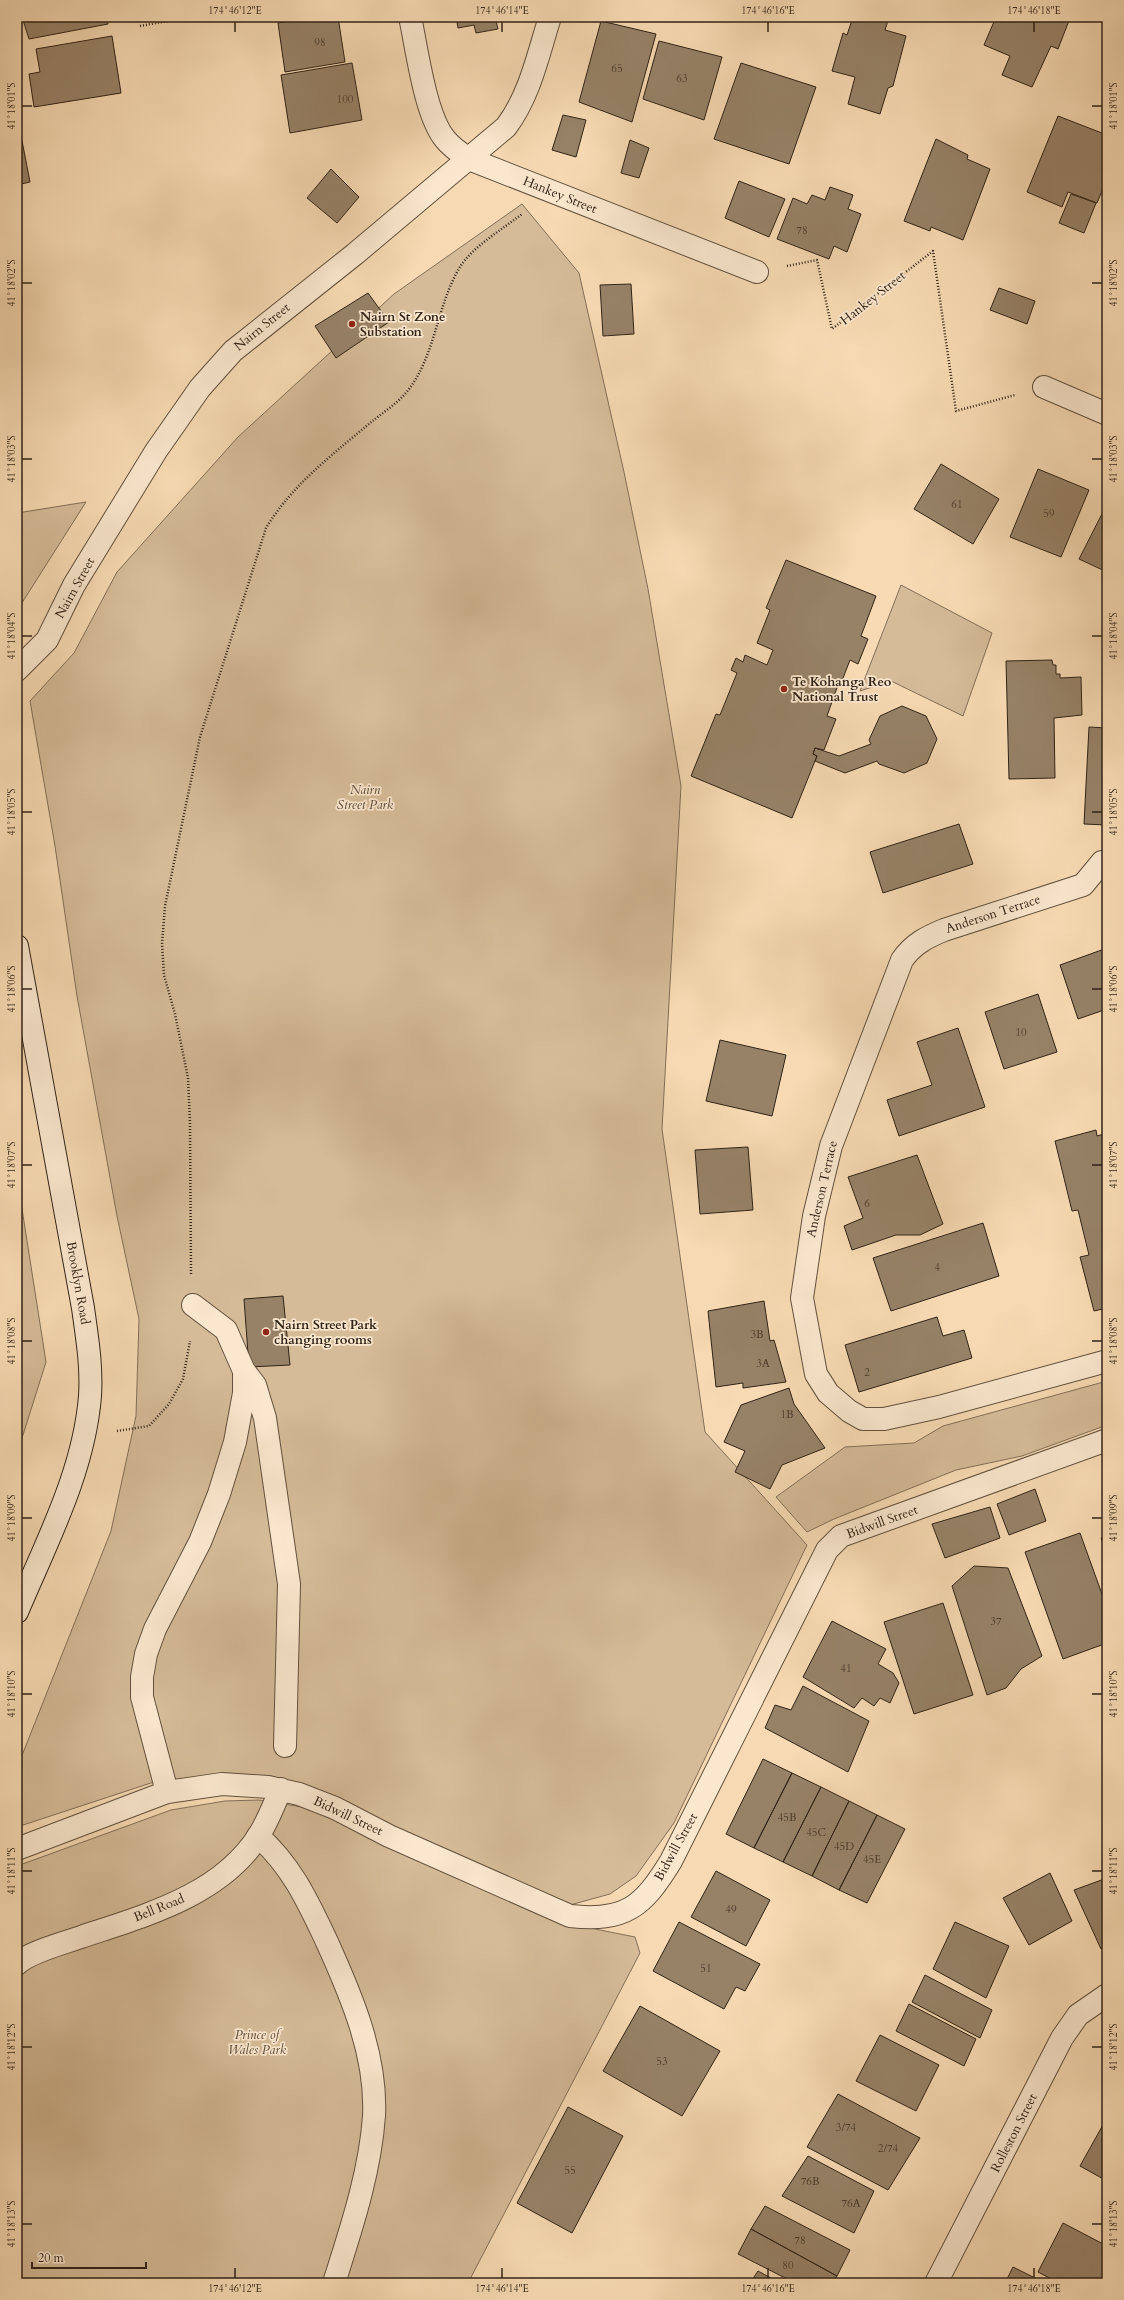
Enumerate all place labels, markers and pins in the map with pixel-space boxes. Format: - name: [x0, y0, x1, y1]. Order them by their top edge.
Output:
- place label: Nairn St Zone Substation: [360, 308, 445, 341]
- marker: Nairn St Zone Substation: [347, 319, 357, 329]
- place label: Te Kohanga Reo National Trust: [792, 673, 892, 706]
- marker: Te Kohanga Reo National Trust: [779, 684, 789, 694]
- place label: Nairn Street Park changing rooms: [274, 1316, 378, 1349]
- marker: Nairn Street Park changing rooms: [261, 1327, 271, 1337]

